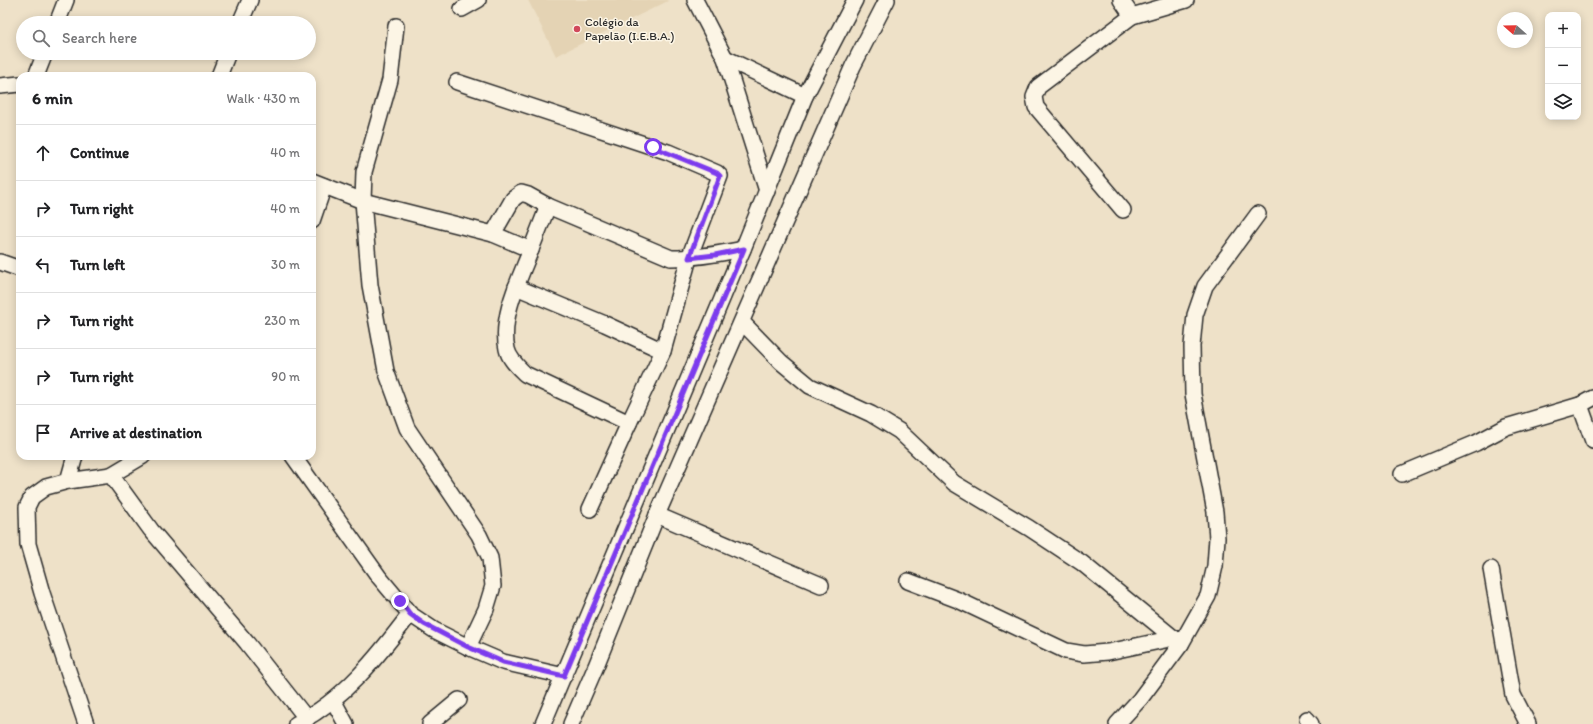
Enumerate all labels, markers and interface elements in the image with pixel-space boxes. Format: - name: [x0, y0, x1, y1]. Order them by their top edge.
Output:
- north arrow: [1497, 12, 1533, 48]
- map controls: [1545, 12, 1581, 120]
- button: +: [1545, 12, 1581, 48]
- place label: Colégio da Papelão (I.E.B.A.): [585, 15, 675, 43]
- search box: [16, 16, 316, 60]
- marker: Colégio da Papelão (I.E.B.A.): [572, 24, 582, 34]
- icon: search: [30, 27, 52, 49]
- text: Search here: [62, 29, 137, 47]
- button: −: [1545, 48, 1581, 84]
- button: layers: [1545, 84, 1581, 120]
- text: 6 min: [32, 88, 73, 108]
- text: Walk · 430 m: [227, 91, 300, 106]
- route start: [644, 138, 662, 156]
- icon: ahead: [32, 142, 54, 164]
- text: Continue: [70, 144, 129, 162]
- text: 40 m: [270, 145, 300, 160]
- icon: right: [32, 198, 54, 220]
- text: Turn right: [70, 200, 134, 218]
- text: 40 m: [270, 201, 300, 216]
- icon: left: [32, 254, 54, 276]
- text: Turn left: [70, 256, 125, 274]
- text: 30 m: [271, 257, 300, 272]
- icon: right: [32, 310, 54, 332]
- text: Turn right: [70, 312, 134, 330]
- text: 230 m: [264, 313, 300, 328]
- icon: right: [32, 366, 54, 388]
- text: Turn right: [70, 368, 134, 386]
- text: 90 m: [271, 369, 300, 384]
- icon: arrive: [32, 422, 54, 444]
- text: Arrive at destination: [70, 424, 202, 442]
- route end: [391, 592, 409, 610]

